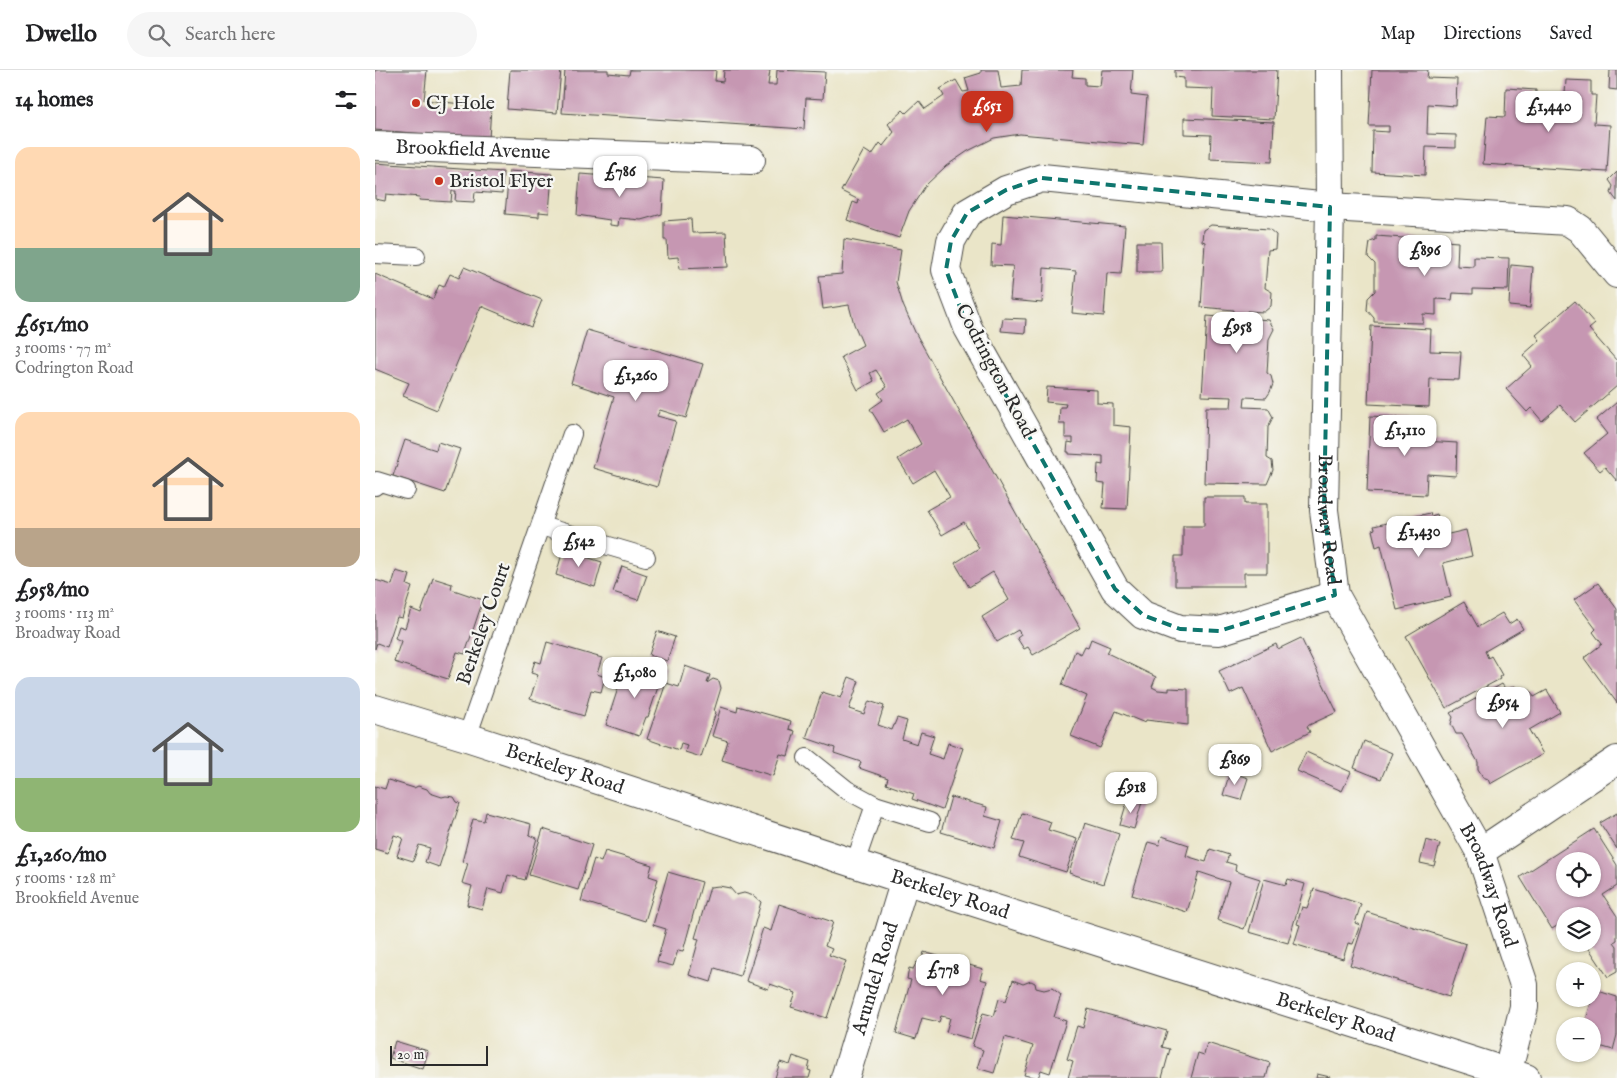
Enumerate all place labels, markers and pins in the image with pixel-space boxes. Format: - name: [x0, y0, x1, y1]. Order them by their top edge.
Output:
- pin: £651: [957, 90, 1017, 133]
- pin: £1,440: [1508, 90, 1590, 133]
- place label: CJ Hole: [426, 91, 495, 116]
- marker: CJ Hole: [410, 97, 422, 109]
- pin: £786: [590, 156, 650, 198]
- place label: Bristol Flyer: [449, 169, 554, 194]
- marker: Bristol Flyer: [433, 175, 445, 187]
- pin: £896: [1395, 234, 1455, 277]
- pin: £958: [1207, 312, 1267, 354]
- pin: £1,260: [595, 360, 677, 402]
- pin: £1,110: [1364, 414, 1446, 457]
- pin: £1,430: [1378, 516, 1460, 558]
- pin: £542: [549, 526, 609, 568]
- pin: £1,080: [594, 656, 676, 699]
- pin: £954: [1473, 686, 1533, 729]
- pin: £869: [1205, 744, 1265, 786]
- pin: £918: [1101, 772, 1161, 814]
- pin: £778: [913, 954, 973, 996]

